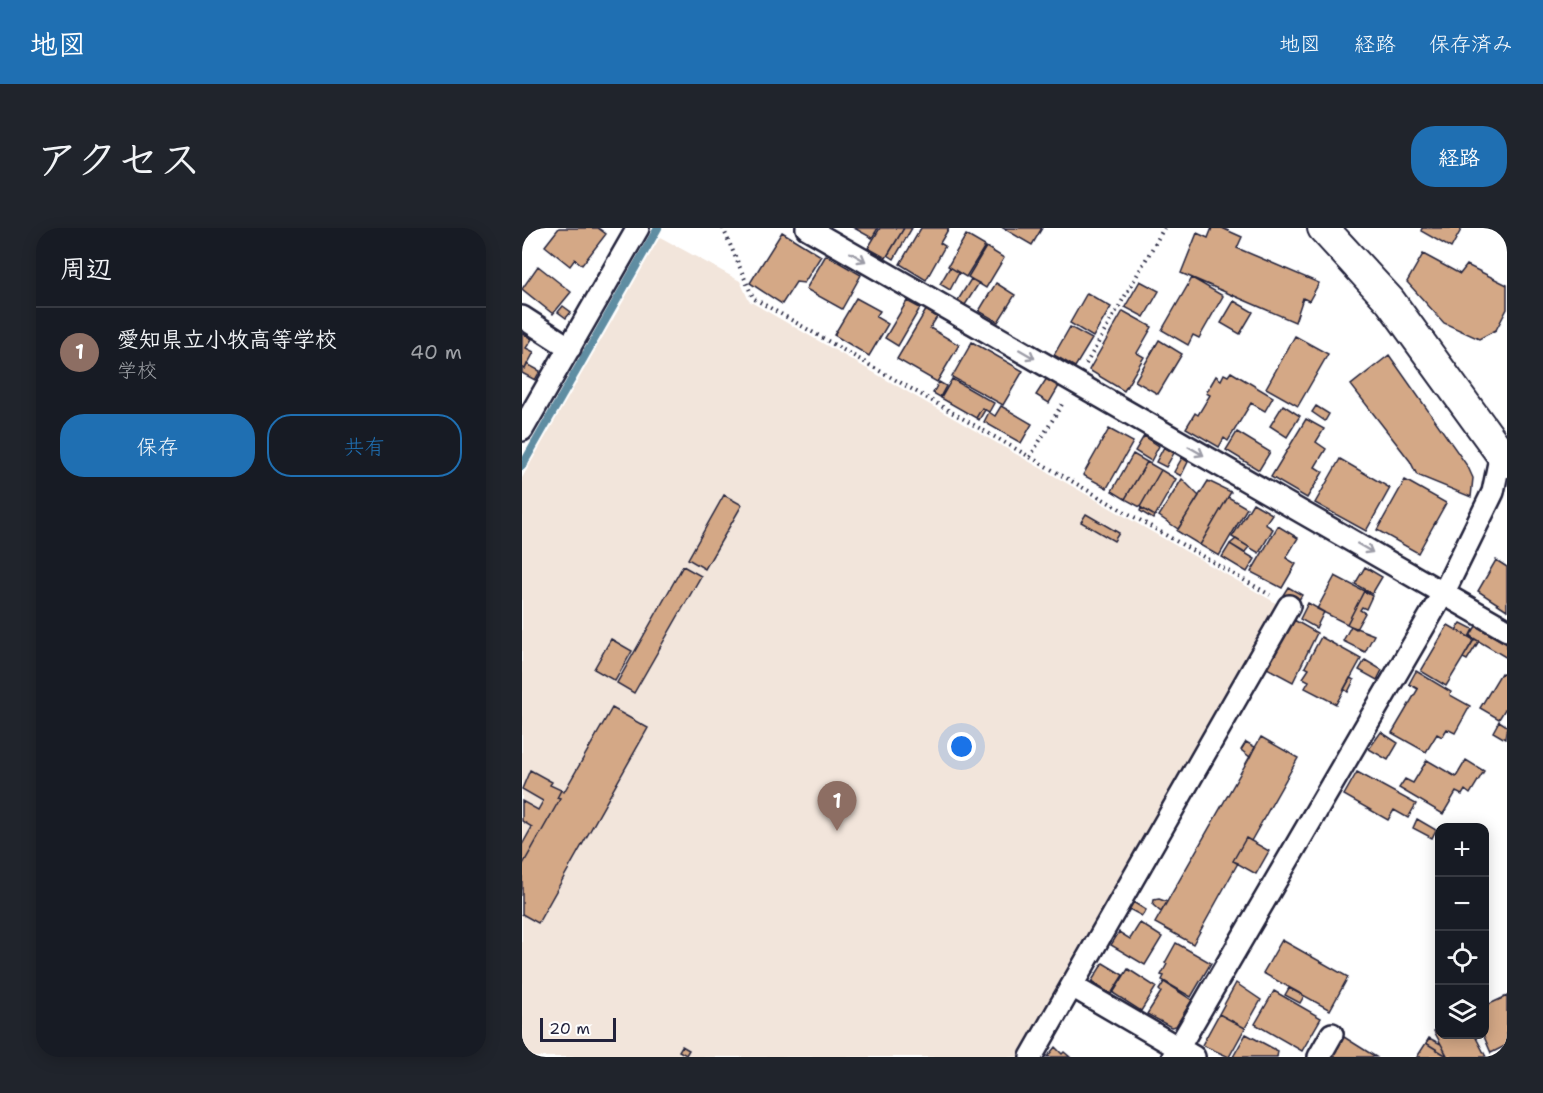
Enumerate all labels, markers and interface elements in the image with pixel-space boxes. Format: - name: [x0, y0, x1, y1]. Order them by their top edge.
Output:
- text: 地図: [30, 25, 86, 63]
- text: 地図: [1279, 30, 1321, 58]
- text: 経路: [1354, 30, 1396, 58]
- text: 保存済み: [1429, 30, 1513, 58]
- button: 経路: [1411, 126, 1507, 187]
- text: アクセス: [36, 131, 201, 187]
- text: 周辺: [60, 251, 112, 286]
- one-way arrow: [849, 251, 866, 263]
- text: 愛知県立小牧高等学校: [117, 325, 337, 354]
- text: 1: [75, 339, 84, 365]
- text: 40 m: [410, 339, 462, 365]
- one-way arrow: [1018, 348, 1035, 360]
- text: 学校: [117, 357, 157, 383]
- button: 保存: [60, 414, 255, 477]
- button: 共有: [267, 414, 462, 477]
- one-way arrow: [1187, 445, 1204, 457]
- one-way arrow: [1357, 542, 1374, 554]
- your location: [947, 732, 976, 761]
- pin: 1: [818, 782, 856, 831]
- map controls: [1435, 823, 1489, 1039]
- button: +: [1435, 823, 1489, 877]
- button: −: [1435, 877, 1489, 931]
- button: locate: [1435, 931, 1489, 985]
- button: layers: [1435, 985, 1489, 1039]
- scale bar: [540, 1015, 616, 1042]
- text: 20 m: [549, 1018, 590, 1039]

